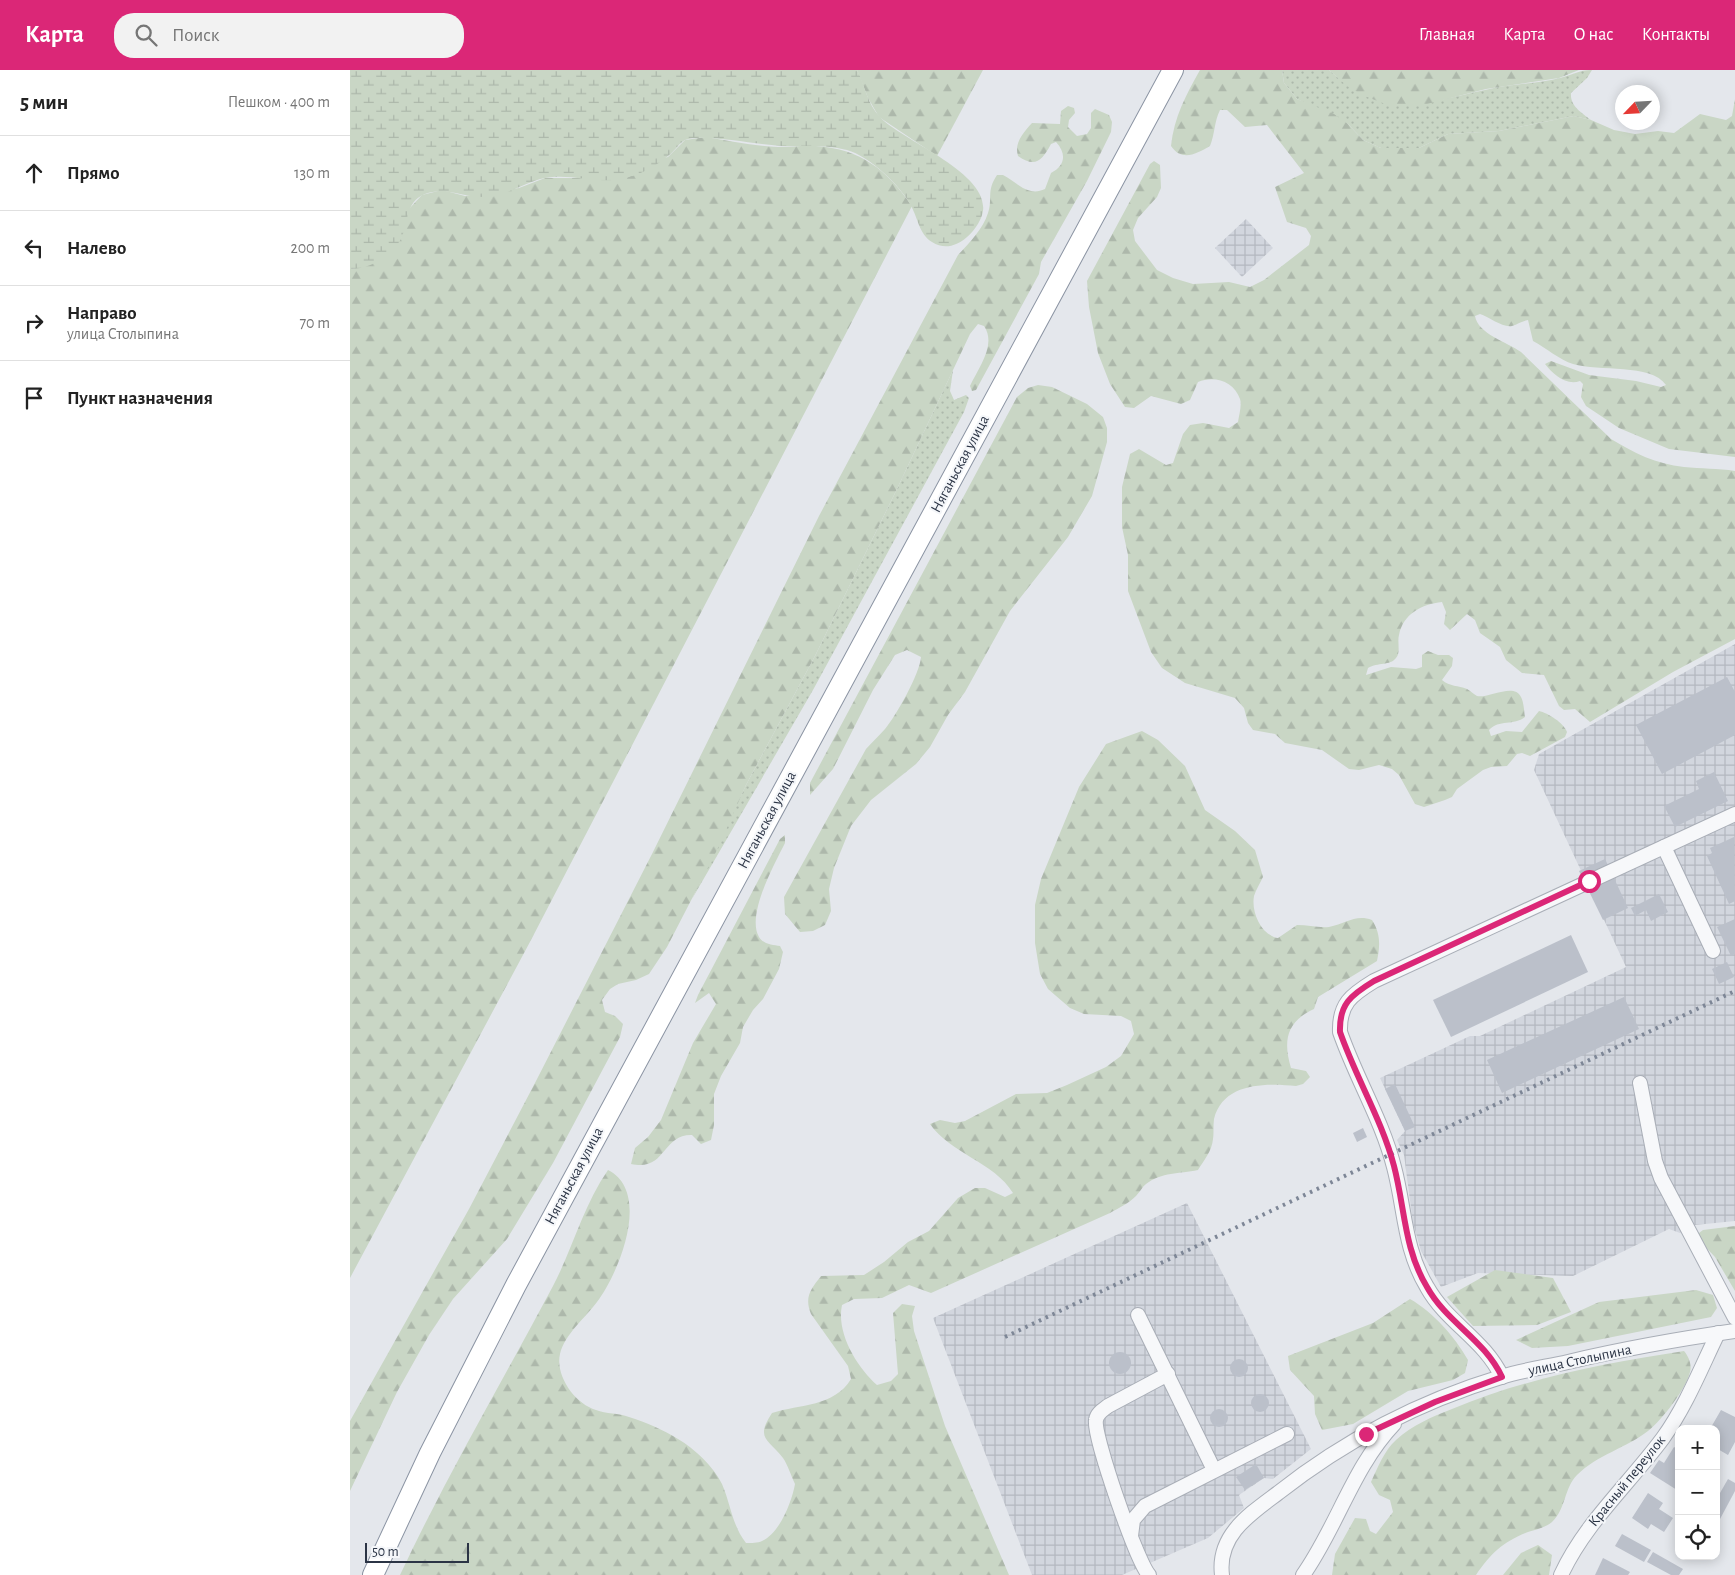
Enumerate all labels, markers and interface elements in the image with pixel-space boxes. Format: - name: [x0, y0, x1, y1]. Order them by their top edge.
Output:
- search box: [114, 13, 464, 58]
- icon: search: [132, 21, 160, 49]
- text: Карта: [25, 23, 84, 47]
- text: Поиск: [172, 26, 219, 45]
- text: Главная: [1419, 26, 1475, 44]
- text: Карта: [1503, 26, 1545, 44]
- text: О нас: [1573, 26, 1614, 44]
- text: Контакты: [1642, 26, 1710, 44]
- north arrow: [1615, 85, 1660, 130]
- text: 5 мин: [20, 92, 68, 113]
- text: Пешком · 400 m: [228, 94, 330, 110]
- icon: ahead: [20, 159, 48, 187]
- text: Прямо: [67, 164, 120, 183]
- text: 130 m: [294, 165, 330, 181]
- icon: left: [20, 234, 48, 262]
- text: Налево: [67, 239, 126, 258]
- text: 200 m: [290, 240, 330, 256]
- text: Направо: [67, 304, 137, 323]
- icon: right: [20, 309, 48, 337]
- text: 70 m: [299, 315, 330, 331]
- text: улица Столыпина: [67, 326, 179, 342]
- icon: arrive: [20, 384, 48, 412]
- text: Пункт назначения: [67, 389, 213, 408]
- street label: Няганьская улица: [928, 413, 992, 515]
- street label: Няганьская улица: [735, 769, 799, 871]
- route start: [1578, 870, 1601, 893]
- street label: Няганьская улица: [542, 1125, 606, 1227]
- street label: улица Столыпина: [1526, 1342, 1633, 1378]
- route end: [1355, 1423, 1378, 1446]
- map controls: [1675, 1425, 1720, 1560]
- button: +: [1675, 1425, 1720, 1470]
- street label: Красный переулок: [1586, 1432, 1668, 1529]
- button: −: [1675, 1470, 1720, 1515]
- button: locate: [1675, 1515, 1720, 1560]
- scale bar: [365, 1540, 469, 1563]
- text: 50 m: [372, 1545, 399, 1559]

